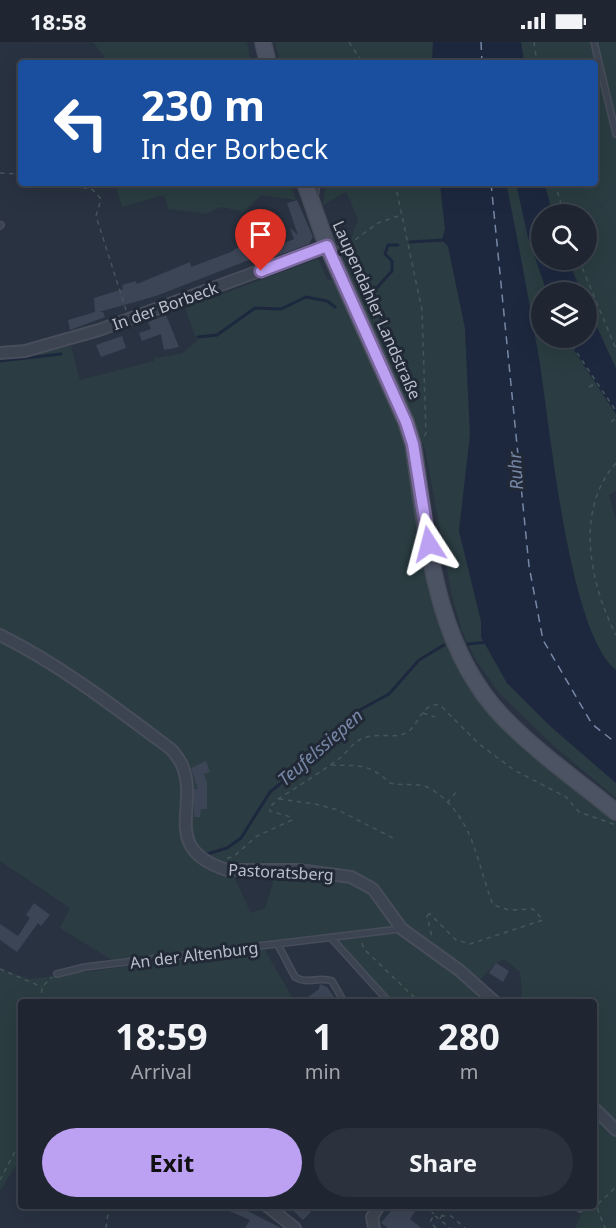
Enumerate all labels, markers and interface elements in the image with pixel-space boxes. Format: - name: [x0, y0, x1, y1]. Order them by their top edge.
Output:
- text: 18:58: [30, 6, 87, 36]
- text: 230 m: [141, 76, 265, 133]
- icon: left: [42, 84, 120, 162]
- text: In der Borbeck: [141, 130, 328, 167]
- map controls: [531, 204, 597, 348]
- button: search: [531, 204, 597, 270]
- pin: [235, 209, 286, 271]
- street label: Laupendahler Landstraße: [328, 217, 426, 403]
- icon: arrive: [244, 218, 277, 251]
- street label: In der Borbeck: [109, 277, 221, 335]
- button: layers: [531, 282, 597, 348]
- water label: Ruhr: [502, 450, 528, 491]
- position arrow: [397, 512, 461, 576]
- water label: Teufelssiepen: [272, 703, 368, 791]
- street label: Pastoratsberg: [228, 858, 334, 886]
- street label: An der Altenburg: [129, 936, 259, 974]
- text: 18:59: [115, 1012, 208, 1061]
- text: 1: [313, 1012, 333, 1061]
- text: 280: [438, 1012, 500, 1061]
- text: Arrival: [131, 1058, 192, 1085]
- text: min: [305, 1058, 341, 1085]
- text: m: [460, 1058, 478, 1085]
- button: Exit: [42, 1128, 302, 1197]
- button: Share: [314, 1128, 573, 1197]

